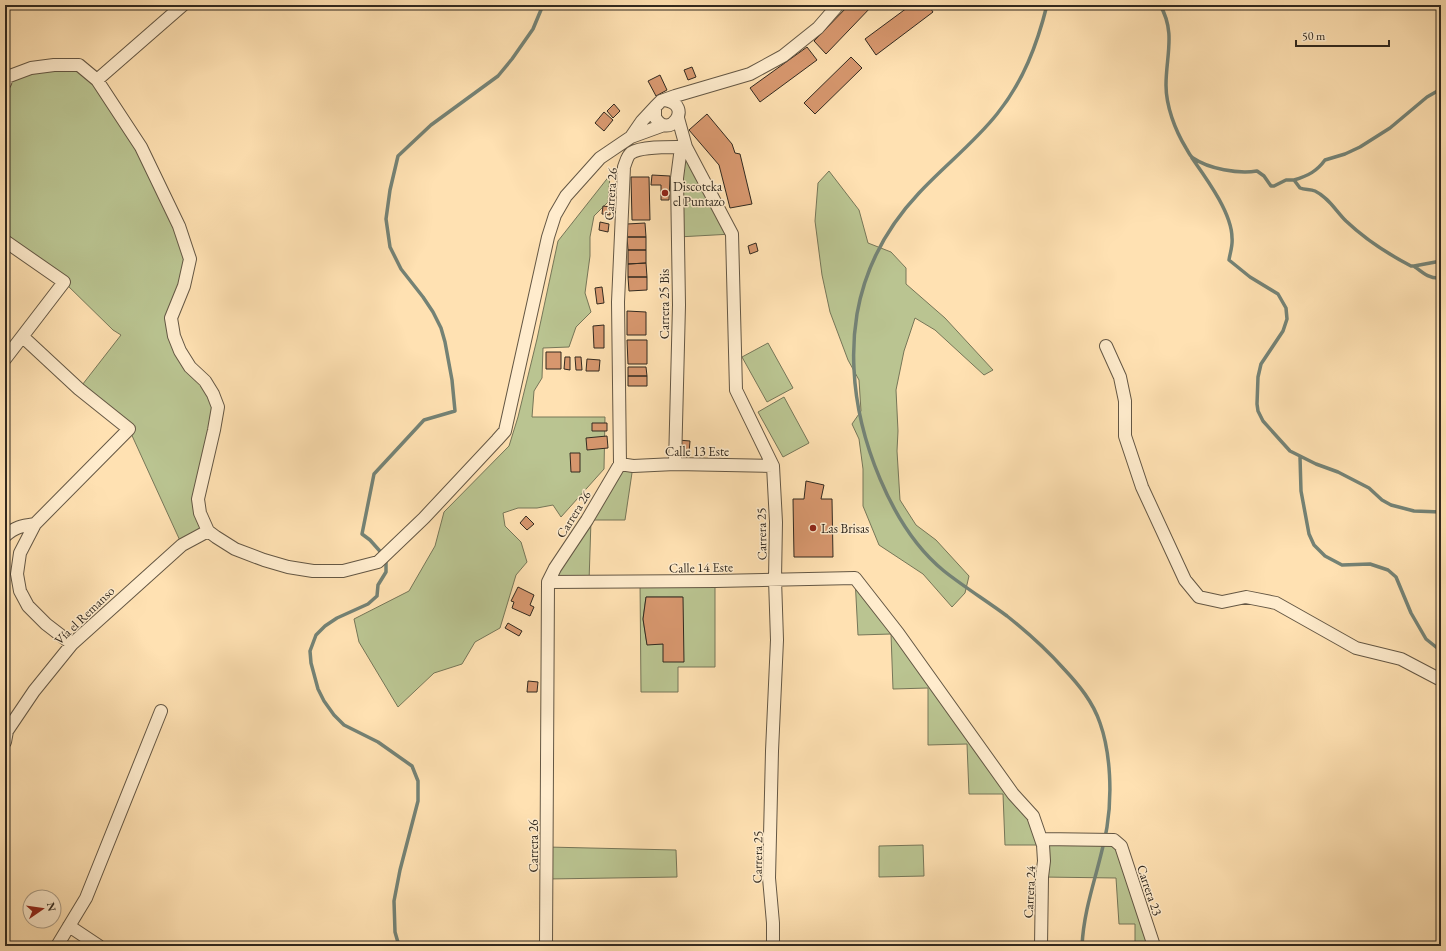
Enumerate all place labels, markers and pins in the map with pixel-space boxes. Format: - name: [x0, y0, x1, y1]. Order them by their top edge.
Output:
- place label: Discoteka el Puntazo: [673, 178, 725, 210]
- marker: Discoteka el Puntazo: [660, 188, 670, 198]
- place label: Las Brisas: [821, 520, 869, 537]
- marker: Las Brisas: [808, 523, 818, 533]

